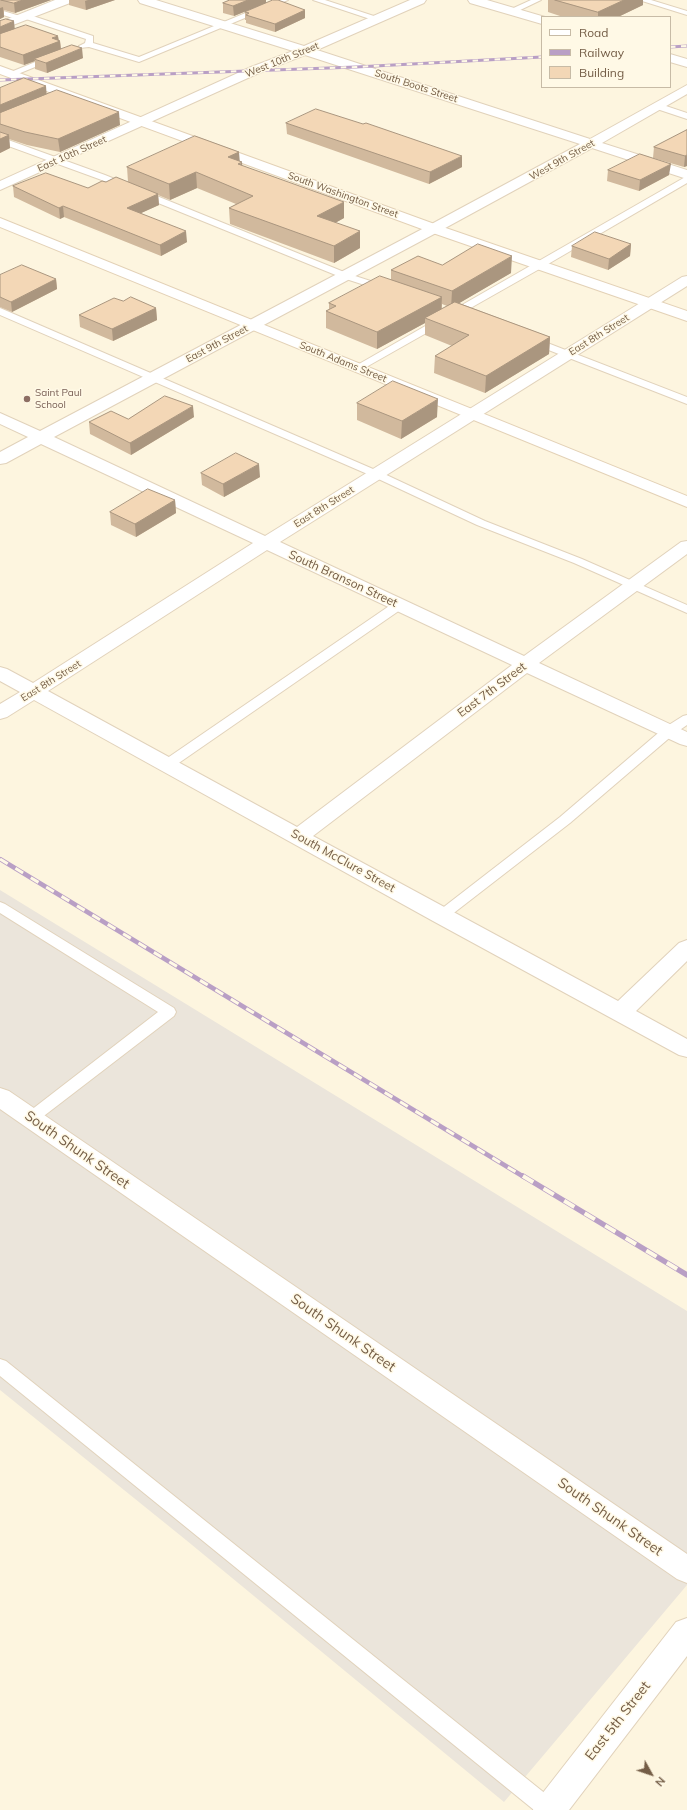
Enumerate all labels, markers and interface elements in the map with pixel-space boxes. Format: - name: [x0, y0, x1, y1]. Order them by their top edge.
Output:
- legend: [541, 16, 671, 88]
- text: Road: [579, 25, 608, 40]
- street label: West 10th Street: [243, 40, 321, 80]
- text: Railway: [579, 45, 624, 60]
- text: Building: [579, 65, 624, 80]
- street label: South Boots Street: [373, 67, 459, 105]
- street label: East 10th Street: [36, 133, 108, 175]
- street label: West 9th Street: [527, 137, 597, 183]
- street label: South Washington Street: [286, 169, 400, 221]
- street label: East 8th Street: [567, 312, 631, 358]
- street label: East 9th Street: [184, 323, 250, 365]
- street label: South Adams Street: [298, 339, 388, 385]
- place label: Saint Paul School: [35, 387, 82, 410]
- marker: Saint Paul School: [22, 394, 32, 404]
- street label: East 8th Street: [292, 484, 356, 530]
- street label: South Branson Street: [286, 547, 400, 611]
- street label: East 8th Street: [19, 658, 83, 704]
- street label: East 7th Street: [455, 660, 529, 720]
- street label: South McClure Street: [288, 826, 398, 896]
- street label: South Shunk Street: [21, 1107, 133, 1193]
- street label: South Shunk Street: [287, 1290, 399, 1376]
- street label: South Shunk Street: [554, 1474, 666, 1560]
- street label: East 5th Street: [582, 1678, 654, 1764]
- north arrow: [631, 1754, 671, 1794]
- text: N: [652, 1774, 668, 1789]

